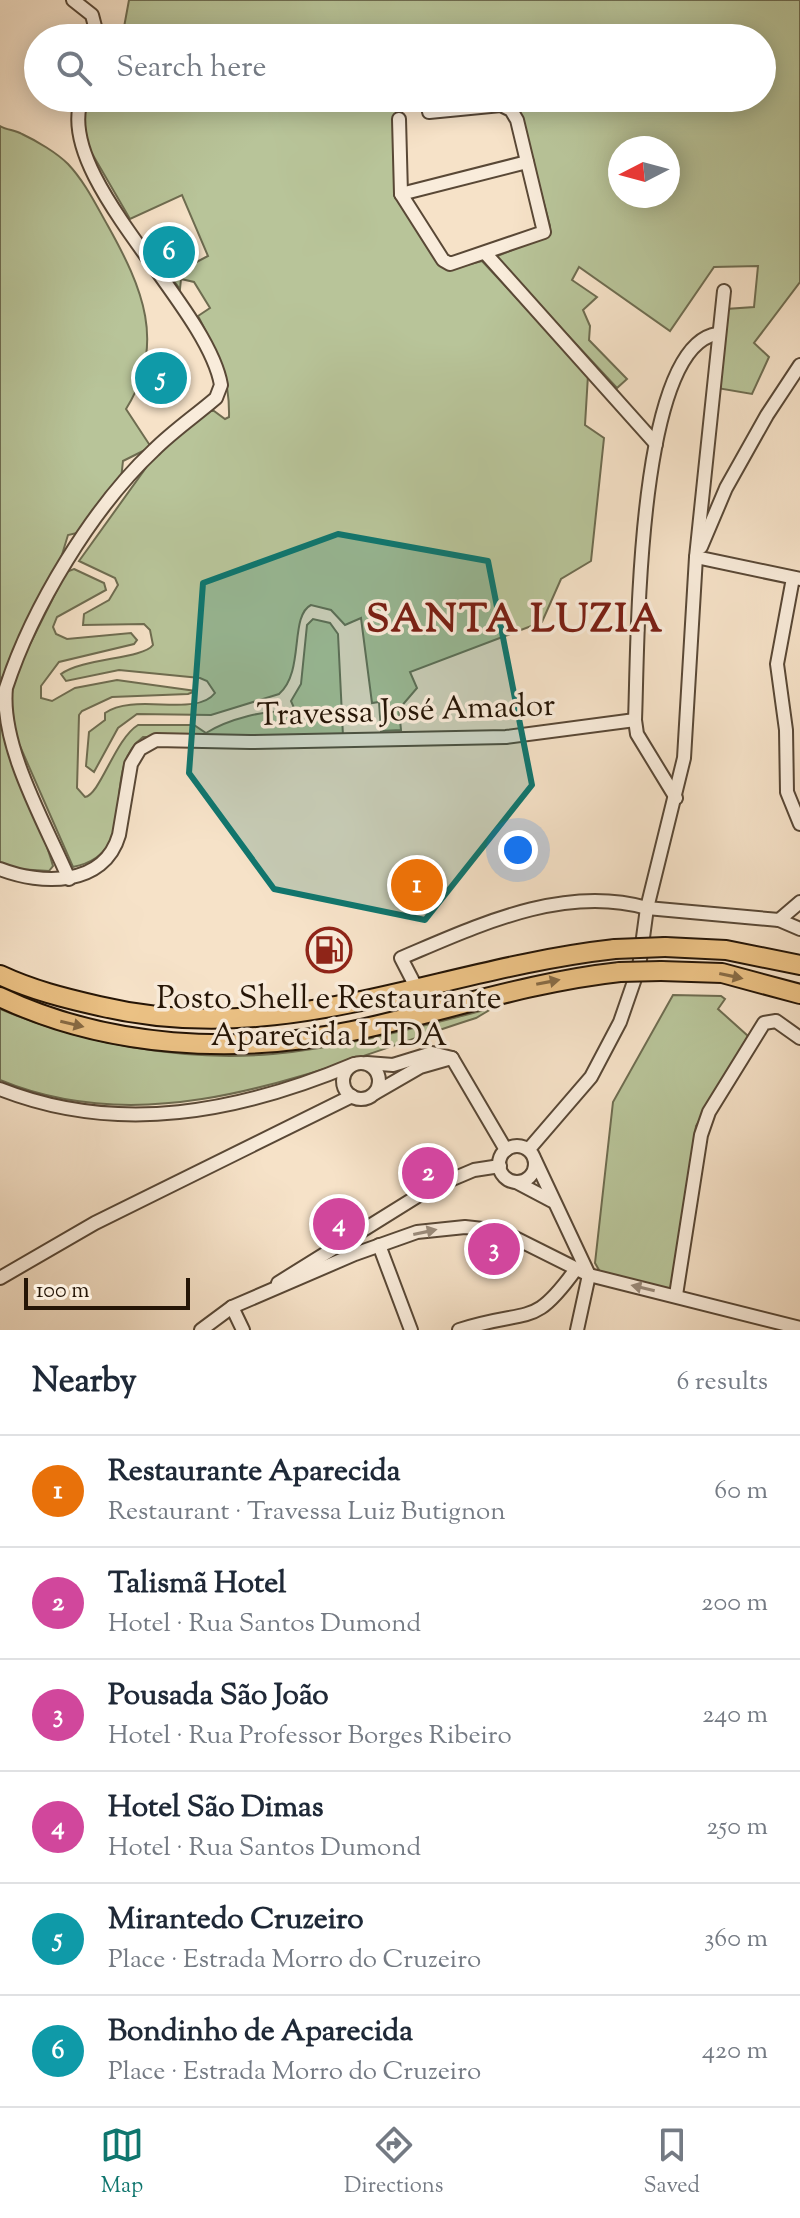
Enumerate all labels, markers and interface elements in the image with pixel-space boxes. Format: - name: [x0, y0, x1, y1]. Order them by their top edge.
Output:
- search box: [24, 24, 776, 112]
- icon: search: [52, 46, 96, 90]
- text: Search here: [116, 47, 266, 90]
- north arrow: [608, 136, 680, 208]
- pin: 6: [143, 222, 195, 282]
- pin: 5: [135, 348, 187, 408]
- district label: SANTA LUZIA: [366, 593, 664, 650]
- street label: Travessa José Amador: [256, 684, 556, 740]
- your location: [498, 830, 538, 870]
- pin: 1: [391, 855, 443, 915]
- fuel station icon: Posto Shell e Restaurante Aparecida LTDA: [305, 926, 353, 974]
- one-way arrow: [719, 970, 744, 983]
- one-way arrow: [536, 975, 561, 988]
- place label: Posto Shell e Restaurante Aparecida LTDA: [156, 977, 502, 1060]
- one-way arrow: [60, 1019, 85, 1031]
- pin: 2: [402, 1143, 454, 1203]
- pin: 4: [313, 1194, 365, 1254]
- pin: 3: [468, 1219, 520, 1279]
- one-way arrow: [412, 1225, 437, 1237]
- scale bar: [24, 1274, 190, 1310]
- text: 100 m: [36, 1276, 89, 1308]
- one-way arrow: [630, 1281, 655, 1294]
- text: Nearby: [32, 1358, 137, 1407]
- text: 6 results: [676, 1364, 768, 1401]
- text: Restaurante Aparecida: [108, 1451, 401, 1494]
- text: 1: [54, 1473, 62, 1510]
- text: 60 m: [714, 1473, 768, 1510]
- text: Restaurant · Travessa Luiz Butignon: [108, 1494, 506, 1531]
- text: Talismã Hotel: [108, 1563, 286, 1606]
- text: 2: [52, 1585, 64, 1622]
- text: 200 m: [701, 1585, 768, 1622]
- text: Hotel · Rua Santos Dumond: [108, 1606, 421, 1643]
- text: Pousada São João: [108, 1675, 329, 1718]
- text: 3: [53, 1697, 63, 1734]
- text: 240 m: [702, 1697, 768, 1734]
- text: Hotel · Rua Professor Borges Ribeiro: [108, 1718, 512, 1755]
- text: Hotel São Dimas: [108, 1787, 324, 1830]
- text: 4: [51, 1809, 65, 1846]
- text: 250 m: [706, 1809, 768, 1846]
- text: Hotel · Rua Santos Dumond: [108, 1830, 421, 1867]
- text: Mirantedo Cruzeiro: [108, 1899, 364, 1942]
- text: 5: [54, 1921, 62, 1958]
- text: 360 m: [704, 1921, 768, 1958]
- text: Place · Estrada Morro do Cruzeiro: [108, 1942, 481, 1979]
- text: Bondinho de Aparecida: [108, 2011, 413, 2054]
- text: 6: [52, 2033, 64, 2070]
- text: 420 m: [702, 2033, 768, 2070]
- text: Place · Estrada Morro do Cruzeiro: [108, 2054, 481, 2091]
- tab: Map: [100, 2123, 144, 2203]
- tab: Directions: [344, 2123, 443, 2203]
- tab: Saved: [643, 2123, 700, 2203]

